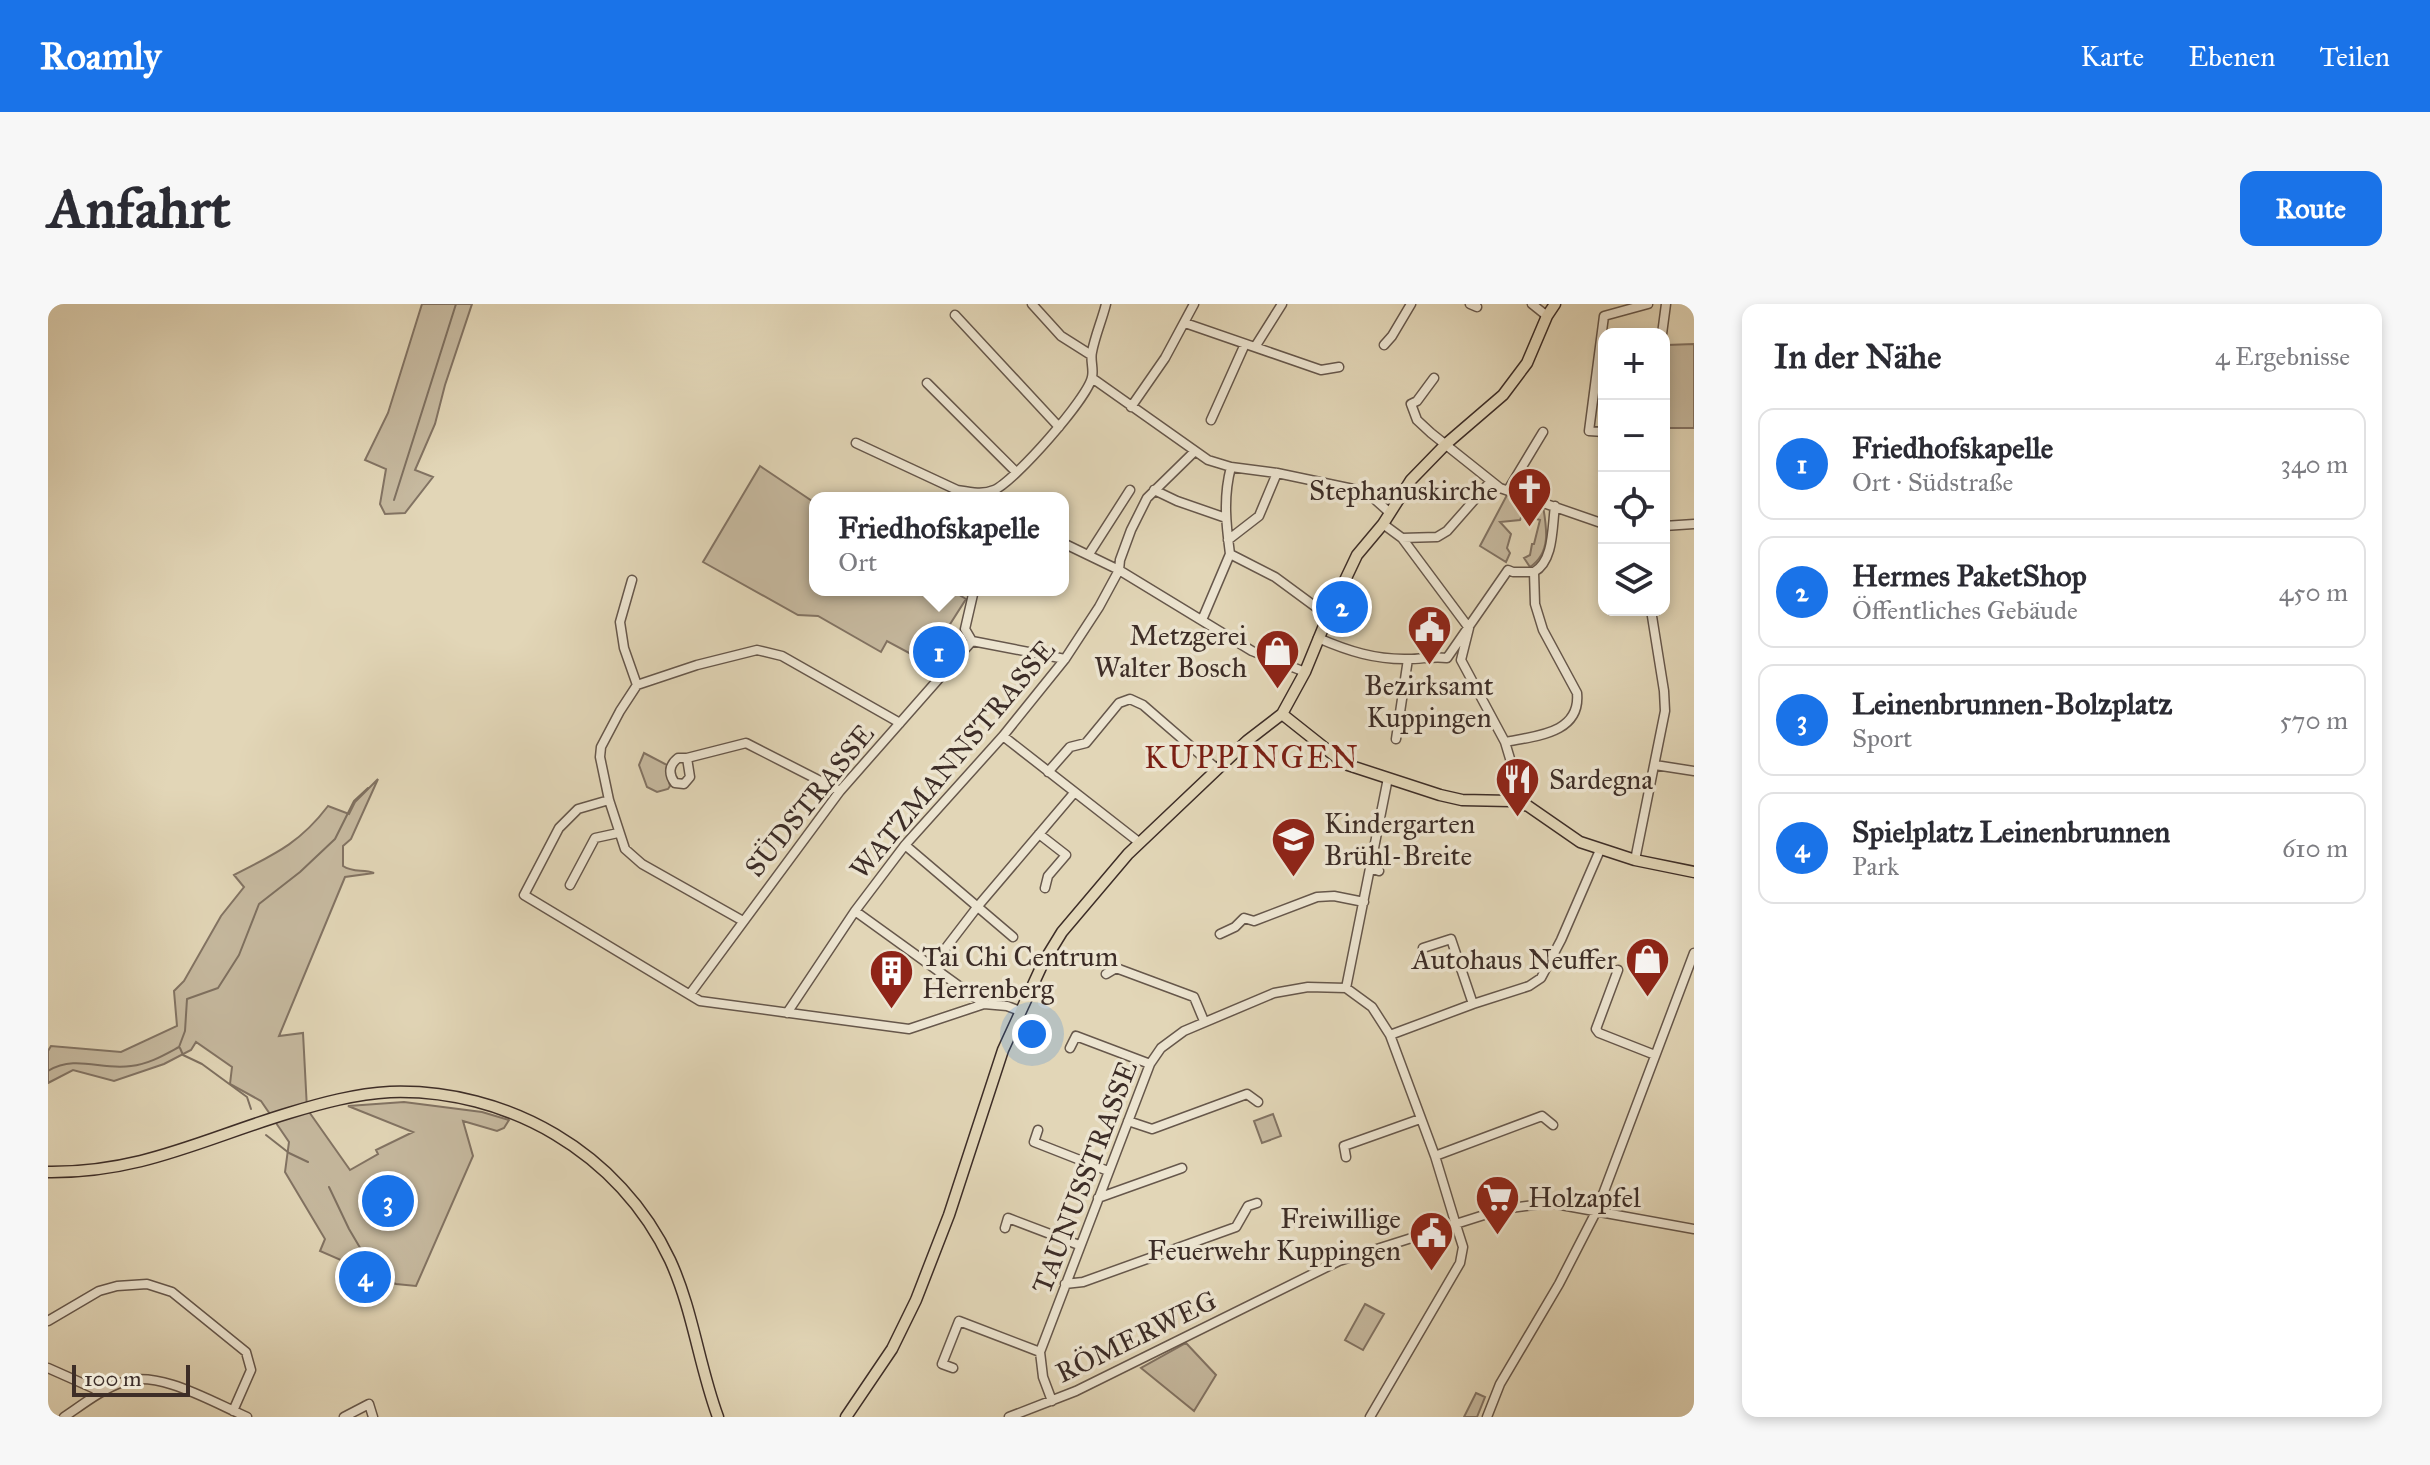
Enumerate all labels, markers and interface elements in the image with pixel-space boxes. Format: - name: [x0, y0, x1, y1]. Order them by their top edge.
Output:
- text: Roamly: [40, 33, 161, 79]
- text: Karte: [2080, 39, 2144, 74]
- text: Ebenen: [2188, 39, 2275, 74]
- text: Teilen: [2319, 39, 2390, 74]
- button: Route: [2240, 171, 2382, 246]
- text: Anfahrt: [48, 174, 231, 242]
- map controls: [1598, 328, 1670, 616]
- button: +: [1598, 328, 1670, 400]
- text: In der Nähe: [1774, 336, 1941, 377]
- text: 4 Ergebnisse: [2215, 340, 2350, 372]
- button: −: [1598, 400, 1670, 472]
- text: Friedhofskapelle: [1852, 430, 2053, 466]
- text: 1: [1797, 448, 1807, 480]
- text: 340 m: [2281, 448, 2348, 480]
- church icon: Stephanuskirche: [1505, 466, 1553, 529]
- text: Ort · Südstraße: [1852, 466, 2013, 498]
- button: locate: [1598, 472, 1670, 544]
- place label: Stephanuskirche: [1309, 473, 1498, 508]
- popup: [809, 492, 1069, 596]
- text: Friedhofskapelle: [838, 510, 1040, 546]
- button: layers: [1598, 544, 1670, 616]
- text: Ort: [838, 546, 877, 578]
- text: Hermes PaketShop: [1852, 558, 2087, 594]
- text: 2: [1796, 576, 1808, 608]
- text: 450 m: [2279, 576, 2348, 608]
- pin: 2: [1316, 577, 1368, 637]
- text: Öffentliches Gebäude: [1852, 594, 2078, 626]
- public building icon: Bezirksamt Kuppingen: [1405, 604, 1453, 667]
- place label: Metzgerei Walter Bosch: [1094, 618, 1247, 685]
- pin: 1: [913, 622, 965, 682]
- shop icon: Metzgerei Walter Bosch: [1254, 627, 1302, 690]
- street label: WATZMANNSTRASSE: [842, 633, 1063, 886]
- place label: Bezirksamt Kuppingen: [1364, 668, 1494, 735]
- text: Leinenbrunnen-Bolzplatz: [1852, 686, 2172, 722]
- text: 3: [1797, 704, 1807, 736]
- text: 570 m: [2279, 704, 2348, 736]
- street label: SÜDSTRASSE: [737, 717, 882, 884]
- text: Sport: [1852, 722, 1912, 754]
- district label: KUPPINGEN: [1144, 738, 1360, 777]
- restaurant icon: Sardegna: [1494, 755, 1542, 818]
- place label: Sardegna: [1549, 762, 1653, 797]
- place label: Kindergarten Brühl-Breite: [1324, 806, 1475, 873]
- text: Spielplatz Leinenbrunnen: [1852, 814, 2170, 850]
- school or university icon: Kindergarten Brühl-Breite: [1269, 815, 1317, 878]
- text: 4: [1795, 832, 1809, 864]
- text: 610 m: [2282, 832, 2348, 864]
- text: Park: [1852, 850, 1899, 882]
- shop icon: Autohaus Neuffer: [1624, 935, 1672, 998]
- place label: Tai Chi Centrum Herrenberg: [922, 939, 1118, 1006]
- place label: Autohaus Neuffer: [1411, 942, 1617, 977]
- building icon: Tai Chi Centrum Herrenberg: [867, 948, 915, 1011]
- your location: [1012, 1014, 1052, 1054]
- street label: TAUNUSSTRASSE: [1024, 1056, 1145, 1298]
- pin: 3: [362, 1171, 414, 1231]
- supermarket icon: Holzapfel: [1473, 1173, 1521, 1236]
- place label: Holzapfel: [1528, 1180, 1641, 1215]
- place label: Freiwillige Feuerwehr Kuppingen: [1148, 1201, 1401, 1268]
- public building icon: Freiwillige Feuerwehr Kuppingen: [1408, 1210, 1456, 1273]
- pin: 4: [339, 1247, 391, 1307]
- street label: RÖMERWEG: [1050, 1282, 1222, 1390]
- scale bar: [72, 1361, 190, 1397]
- text: 100 m: [84, 1365, 141, 1392]

